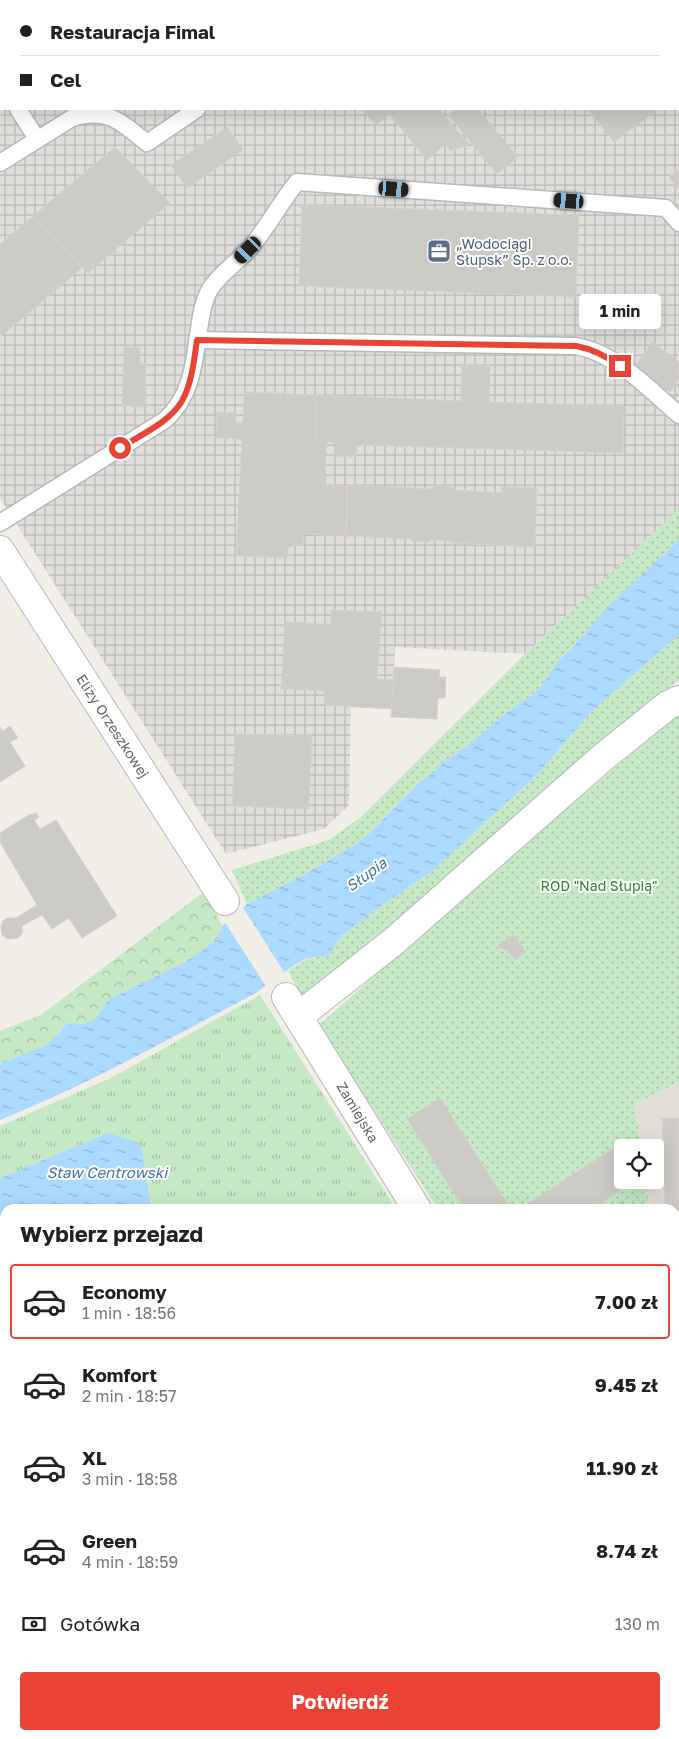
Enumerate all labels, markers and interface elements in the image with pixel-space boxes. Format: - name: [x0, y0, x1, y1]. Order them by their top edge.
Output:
- text: Restauracja Fimal: [50, 20, 215, 43]
- text: Cel: [50, 68, 81, 91]
- car: [378, 180, 409, 198]
- car: [553, 192, 584, 210]
- car: [232, 234, 263, 266]
- place label: „Wodociągi Słupsk” Sp. z o.o.: [456, 235, 572, 268]
- office icon: „Wodociągi Słupsk” Sp. z o.o.: [426, 238, 452, 264]
- callout: 1 min: [579, 294, 661, 328]
- text: 1 min: [600, 301, 640, 321]
- route end: [609, 355, 631, 377]
- route start: [109, 437, 131, 459]
- street label: Elizy Orzeszkowej: [73, 671, 153, 781]
- water label: Słupia: [342, 853, 390, 895]
- park label: ROD "Nad Słupią": [540, 877, 658, 894]
- street label: Zamiejska: [333, 1079, 383, 1145]
- map controls: [614, 1139, 664, 1189]
- button: locate: [614, 1139, 664, 1189]
- water label: Staw Centrowski: [47, 1163, 169, 1181]
- text: Wybierz przejazd: [20, 1220, 203, 1247]
- icon: car: [22, 1279, 67, 1324]
- text: Economy: [82, 1280, 167, 1303]
- text: 7.00 zł: [595, 1290, 658, 1313]
- text: 1 min · 18:56: [82, 1303, 176, 1323]
- icon: car: [22, 1362, 67, 1407]
- text: Komfort: [82, 1363, 157, 1386]
- text: 9.45 zł: [595, 1373, 658, 1396]
- text: 2 min · 18:57: [82, 1386, 176, 1406]
- icon: car: [22, 1445, 67, 1490]
- text: XL: [82, 1446, 107, 1469]
- text: 11.90 zł: [586, 1456, 658, 1479]
- text: 3 min · 18:58: [82, 1469, 178, 1489]
- icon: car: [22, 1528, 67, 1573]
- text: Green: [82, 1529, 137, 1552]
- text: 8.74 zł: [596, 1539, 658, 1562]
- text: 4 min · 18:59: [82, 1552, 178, 1572]
- icon: cash: [20, 1610, 48, 1638]
- text: Gotówka: [60, 1612, 140, 1635]
- text: 130 m: [615, 1614, 660, 1634]
- button: Potwierdź: [20, 1672, 660, 1730]

